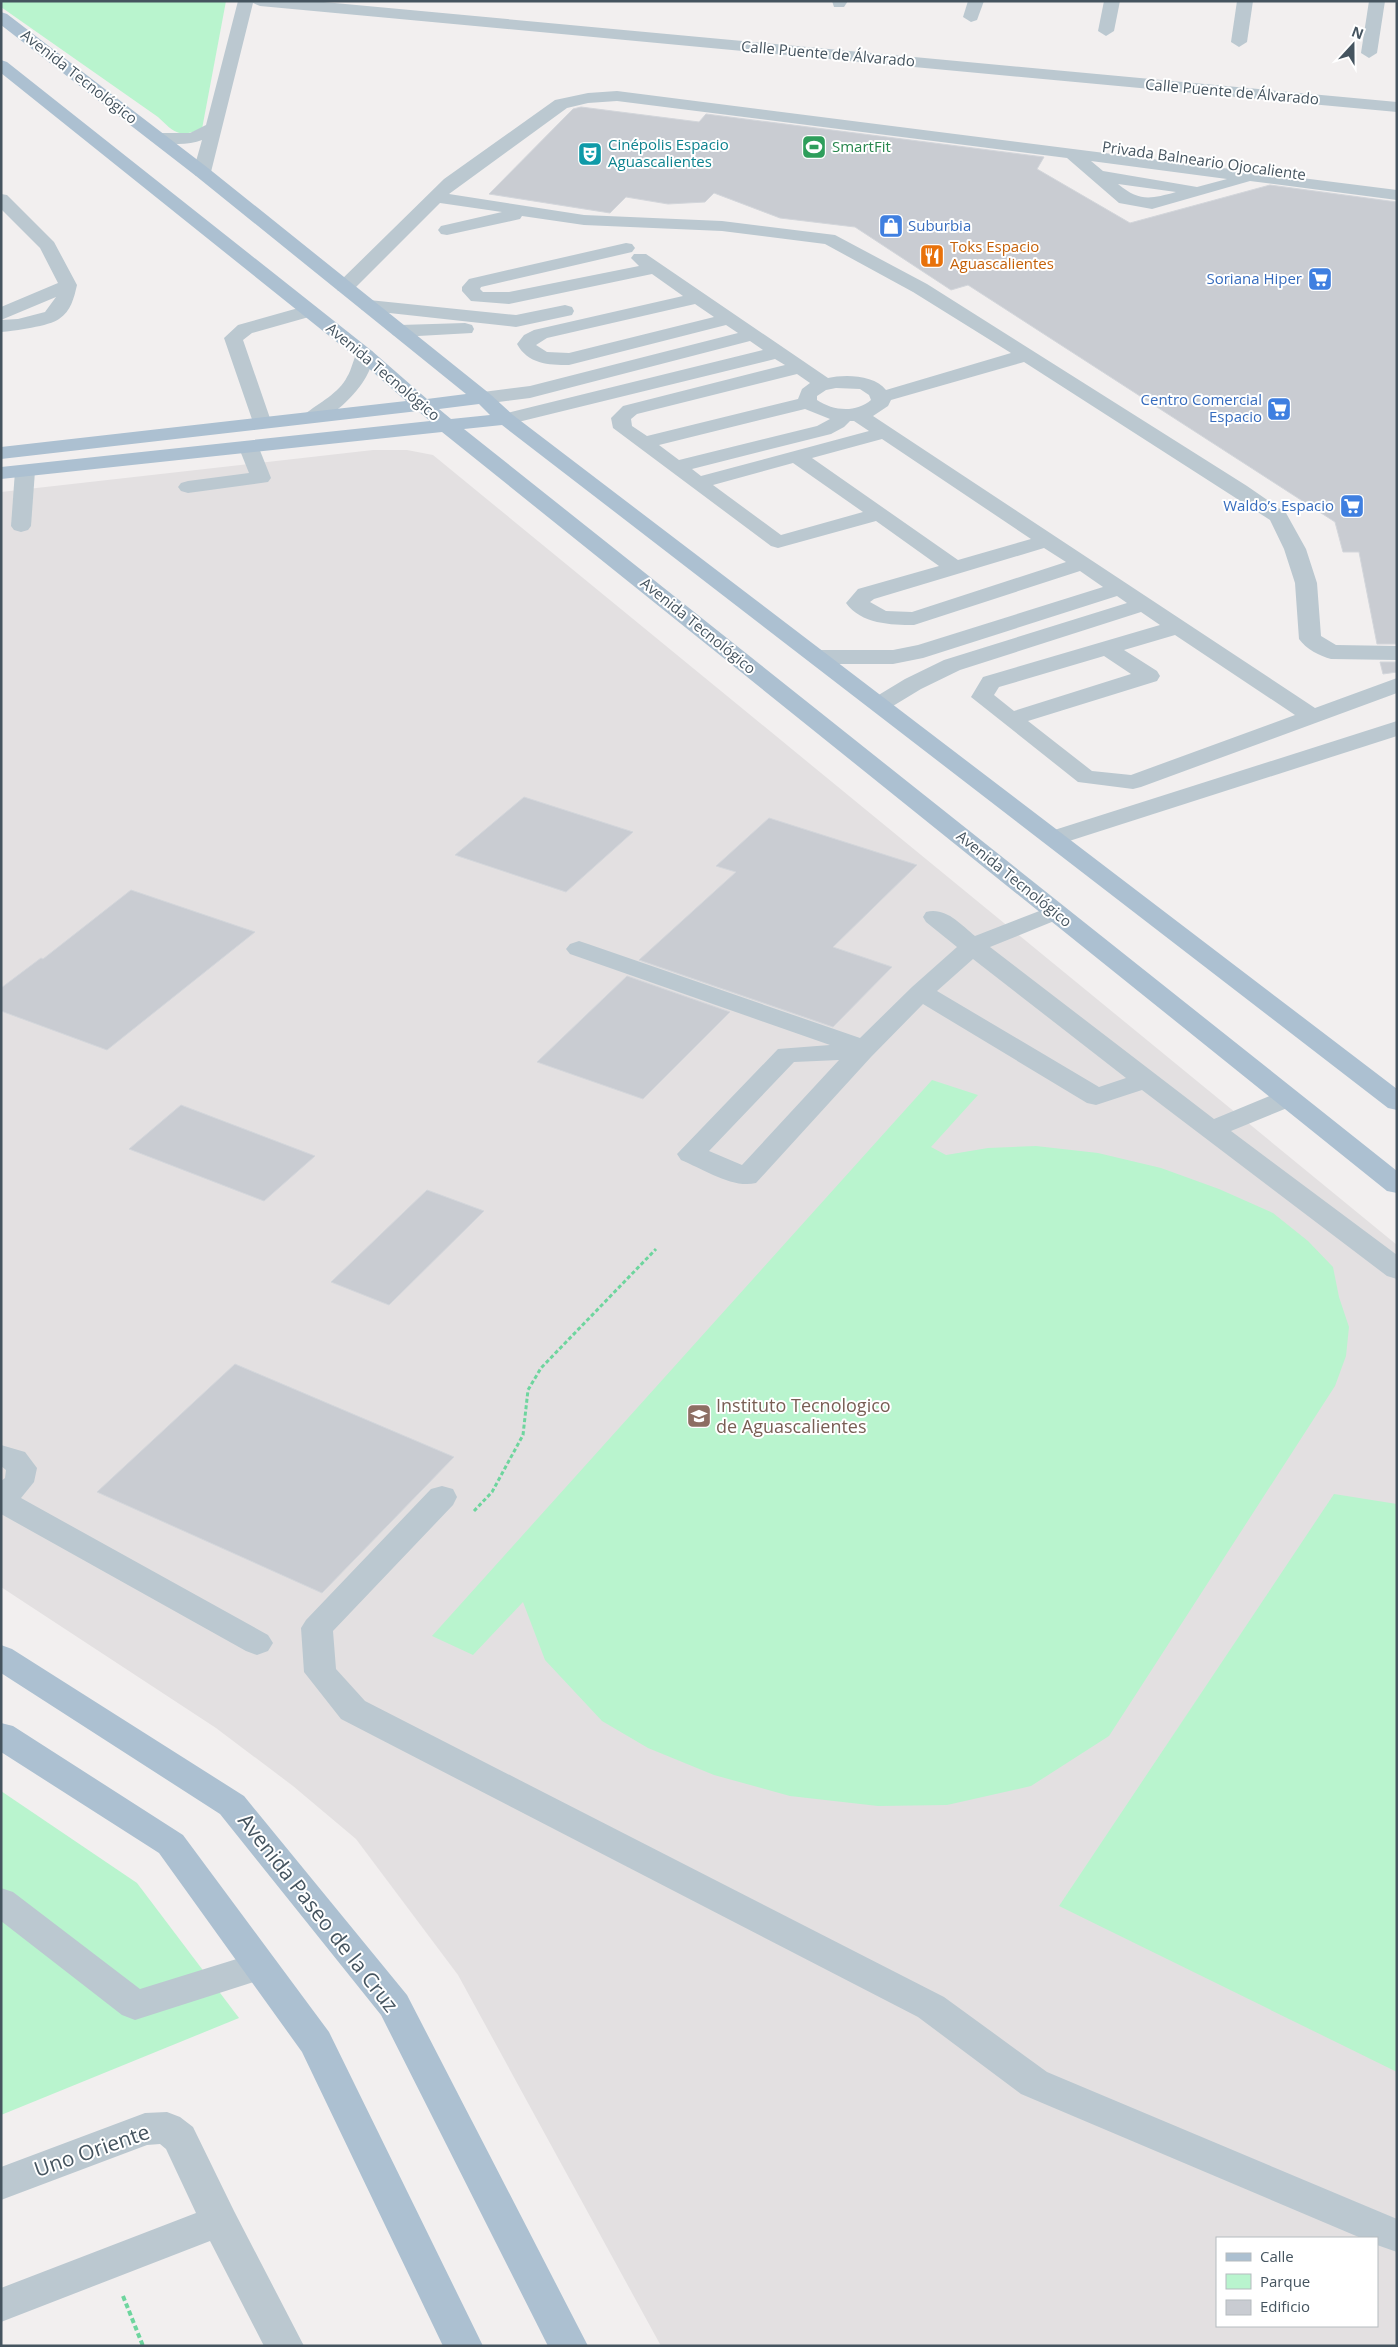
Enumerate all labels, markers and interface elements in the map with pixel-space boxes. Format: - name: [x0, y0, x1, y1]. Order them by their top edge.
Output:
- north arrow: [1328, 20, 1378, 70]
- text: N: [1349, 21, 1367, 43]
- street label: Avenida Tecnológico: [17, 24, 142, 128]
- street label: Calle Puente de Álvarado: [740, 35, 916, 71]
- street label: Calle Puente de Álvarado: [1144, 73, 1320, 109]
- place label: Cinépolis Espacio Aguascalientes: [608, 134, 729, 171]
- sports icon: SmartFit: [801, 134, 827, 160]
- place label: SmartFit: [832, 136, 891, 156]
- street label: Privada Balneario Ojocaliente: [1101, 136, 1307, 184]
- theatre icon: Cinépolis Espacio Aguascalientes: [577, 141, 603, 167]
- shop icon: Suburbia: [878, 213, 904, 239]
- place label: Suburbia: [908, 215, 971, 235]
- place label: Toks Espacio Aguascalientes: [950, 236, 1054, 273]
- restaurant icon: Toks Espacio Aguascalientes: [919, 243, 945, 269]
- supermarket icon: Soriana Hiper: [1307, 266, 1333, 292]
- place label: Soriana Hiper: [1206, 268, 1302, 288]
- street label: Avenida Tecnológico: [323, 318, 445, 425]
- place label: Centro Comercial Espacio: [1141, 389, 1262, 426]
- supermarket icon: Centro Comercial Espacio: [1266, 396, 1292, 422]
- supermarket icon: Waldo’s Espacio: [1339, 493, 1365, 519]
- place label: Waldo’s Espacio: [1223, 495, 1334, 515]
- street label: Avenida Tecnológico: [637, 573, 760, 678]
- street label: Avenida Tecnológico: [953, 826, 1076, 931]
- place label: Instituto Tecnologico de Aguascalientes: [716, 1393, 891, 1438]
- school or university icon: Instituto Tecnologico de Aguascalientes: [686, 1403, 712, 1429]
- street label: Avenida Paseo de la Cruz: [232, 1807, 405, 2018]
- street label: Uno Oriente: [30, 2117, 153, 2183]
- legend: [1216, 2237, 1378, 2327]
- text: Calle: [1260, 2246, 1294, 2266]
- text: Parque: [1260, 2271, 1310, 2291]
- text: Edificio: [1260, 2296, 1310, 2316]

